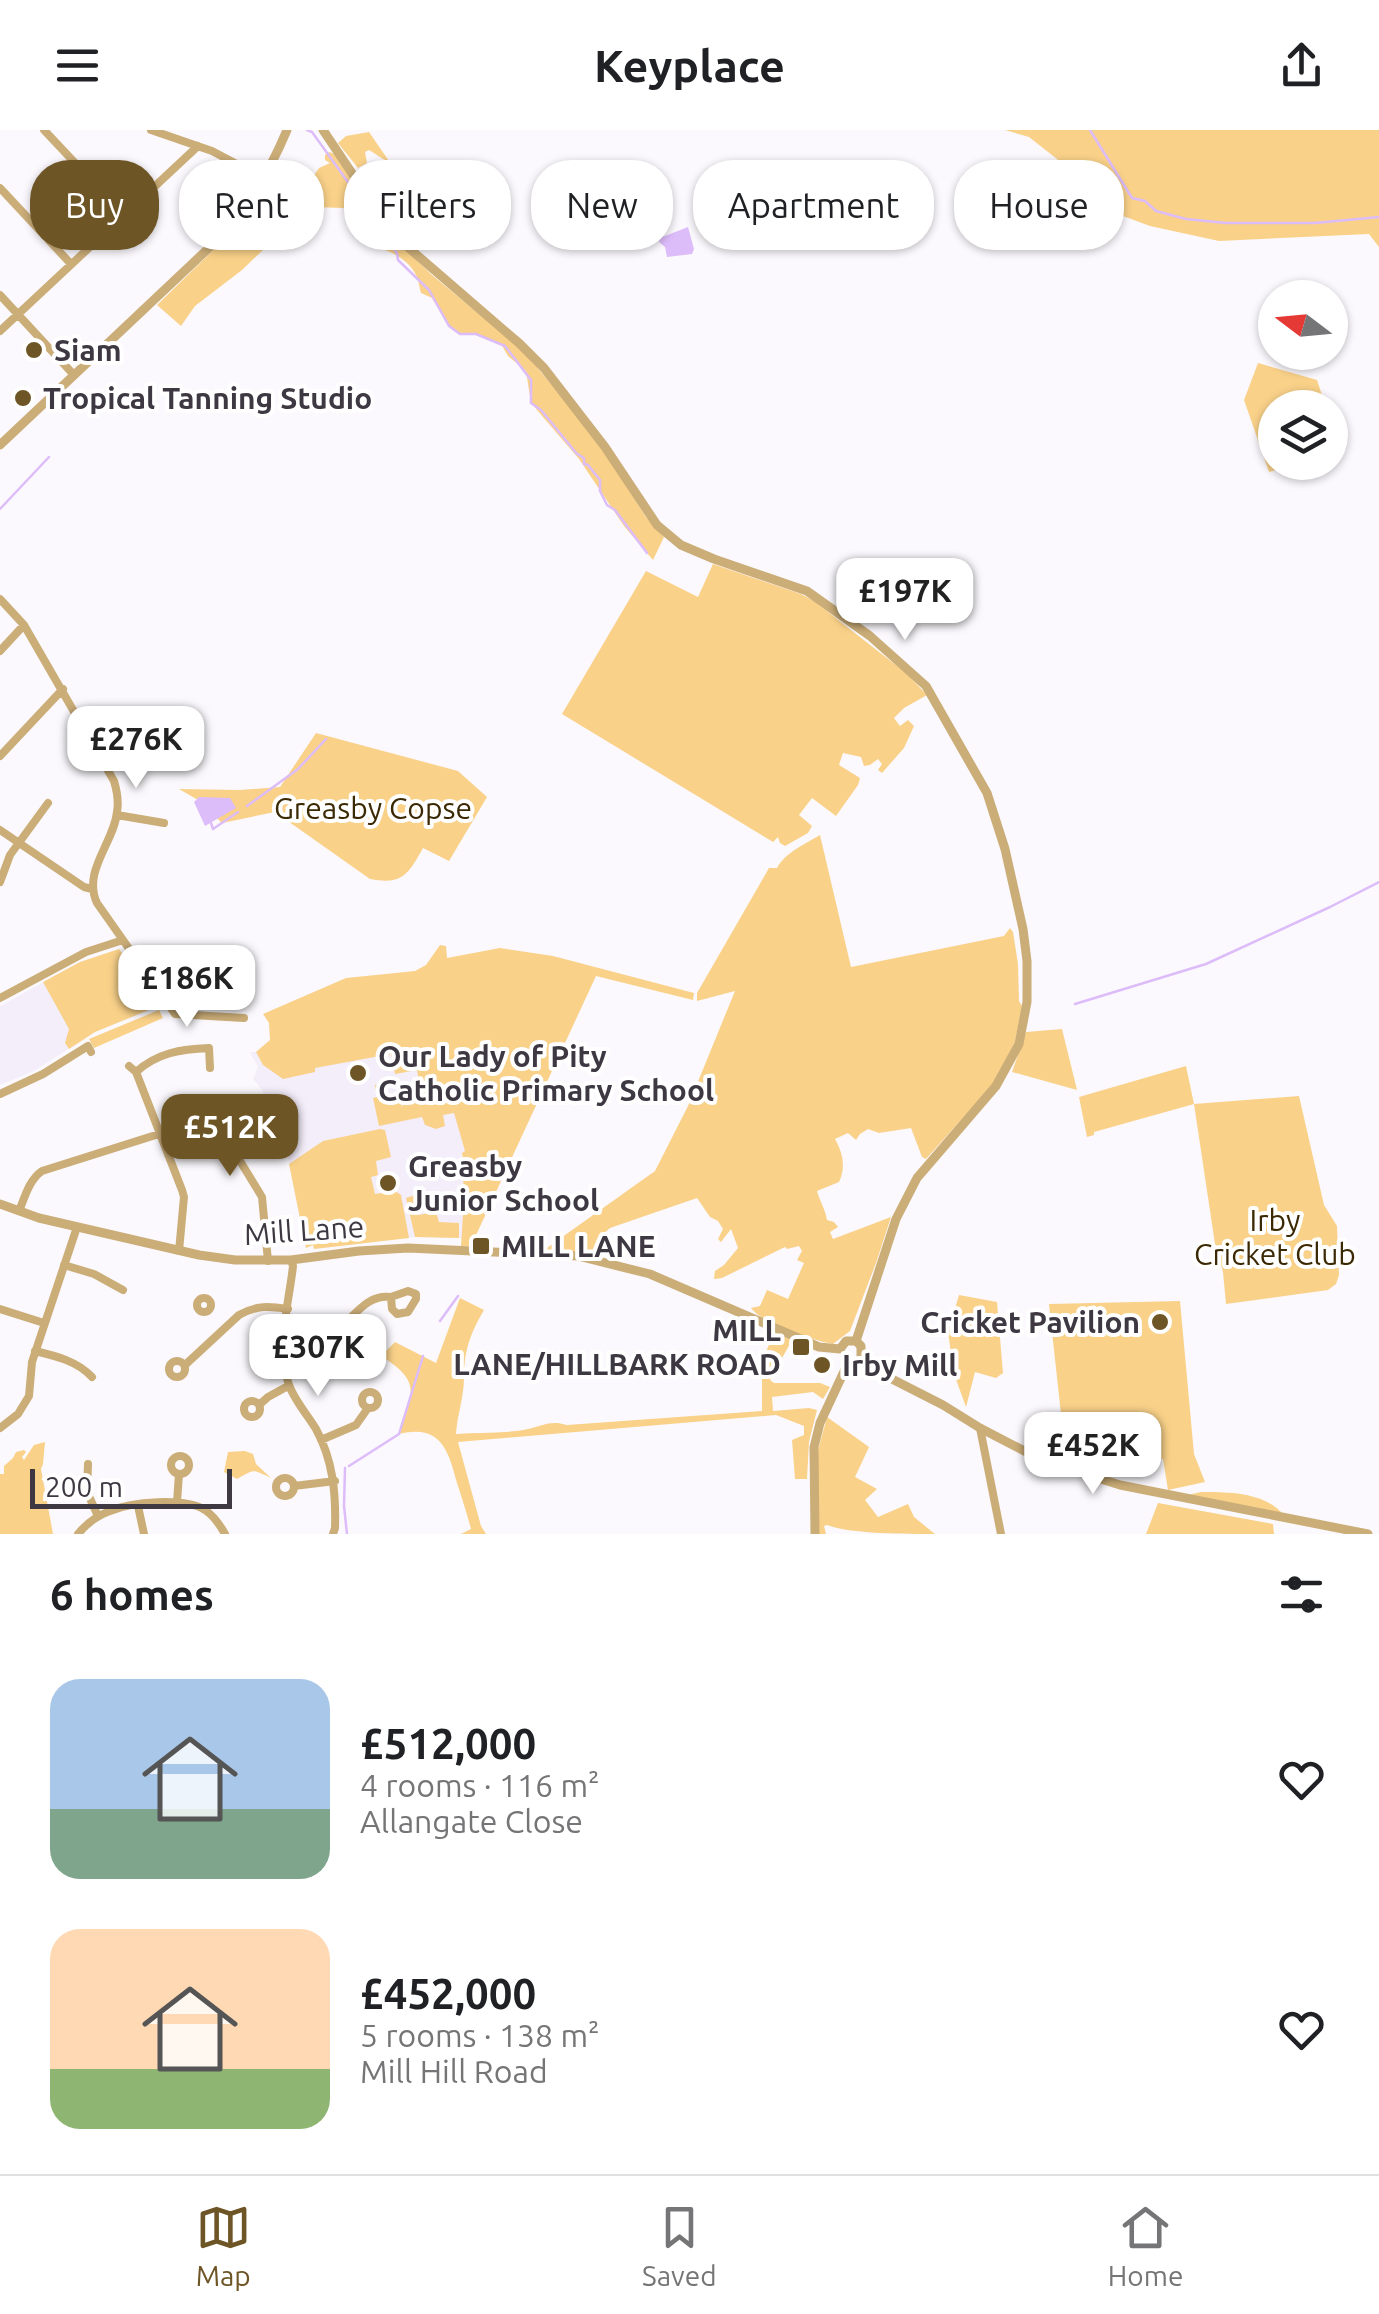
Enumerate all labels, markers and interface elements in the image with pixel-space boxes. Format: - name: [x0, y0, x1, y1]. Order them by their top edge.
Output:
- icon: menu: [50, 38, 105, 93]
- icon: share: [1274, 38, 1329, 93]
- text: Keyplace: [594, 40, 785, 91]
- chip: Buy: [30, 160, 159, 250]
- chip: Rent: [179, 160, 324, 250]
- chip: Filters: [344, 160, 511, 250]
- chip: New: [531, 160, 673, 250]
- chip: Apartment: [693, 160, 934, 250]
- chip: House: [954, 160, 1124, 250]
- north arrow: [1258, 280, 1348, 370]
- map controls: [1258, 280, 1348, 480]
- place label: Siam: [54, 333, 122, 367]
- marker: Siam: [23, 339, 45, 361]
- place label: Tropical Tanning Studio: [43, 381, 372, 415]
- marker: Tropical Tanning Studio: [12, 387, 34, 409]
- button: layers: [1258, 390, 1348, 480]
- pin: £197K: [835, 558, 975, 643]
- text: £197K: [858, 572, 952, 608]
- pin: £276K: [66, 706, 206, 791]
- text: £276K: [89, 720, 183, 756]
- park label: Greasby Copse: [274, 791, 472, 825]
- pin: £186K: [117, 945, 257, 1030]
- text: £186K: [140, 959, 234, 995]
- place label: Our Lady of Pity Catholic Primary School: [378, 1039, 714, 1107]
- marker: Our Lady of Pity Catholic Primary School: [347, 1062, 369, 1084]
- pin: £512K: [160, 1094, 300, 1179]
- text: £512K: [183, 1108, 277, 1144]
- place label: Greasby Junior School: [408, 1149, 599, 1217]
- marker: Greasby Junior School: [377, 1172, 399, 1194]
- park label: Irby Cricket Club: [1194, 1203, 1356, 1271]
- street label: Mill Lane: [243, 1209, 365, 1251]
- place label: MILL LANE: [501, 1229, 656, 1263]
- marker: MILL LANE: [470, 1235, 492, 1257]
- place label: Cricket Pavilion: [920, 1305, 1140, 1339]
- marker: Cricket Pavilion: [1149, 1311, 1171, 1333]
- place label: MILL LANE/HILLBARK ROAD: [453, 1313, 781, 1381]
- pin: £307K: [248, 1314, 388, 1399]
- text: £307K: [271, 1328, 365, 1364]
- marker: MILL LANE/HILLBARK ROAD: [790, 1336, 812, 1358]
- place label: Irby Mill: [842, 1348, 957, 1382]
- marker: Irby Mill: [811, 1354, 833, 1376]
- pin: £452K: [1023, 1412, 1163, 1497]
- text: £452K: [1046, 1426, 1140, 1462]
- scale bar: [30, 1464, 232, 1508]
- text: 200 m: [45, 1471, 123, 1502]
- icon: filters: [1274, 1567, 1329, 1622]
- text: 6 homes: [50, 1571, 214, 1618]
- icon: home: [130, 1719, 250, 1839]
- text: £512,000: [360, 1720, 536, 1767]
- icon: heart: [1274, 1752, 1329, 1807]
- text: 4 rooms · 116 m²: [360, 1767, 600, 1803]
- text: Allangate Close: [360, 1803, 583, 1839]
- icon: home: [130, 1969, 250, 2089]
- text: £452,000: [360, 1970, 536, 2017]
- icon: heart: [1274, 2002, 1329, 2057]
- text: 5 rooms · 138 m²: [360, 2017, 600, 2053]
- text: Mill Hill Road: [360, 2053, 548, 2089]
- tab: Map: [196, 2200, 251, 2291]
- tab: Saved: [642, 2200, 717, 2291]
- tab: Home: [1108, 2200, 1183, 2291]

